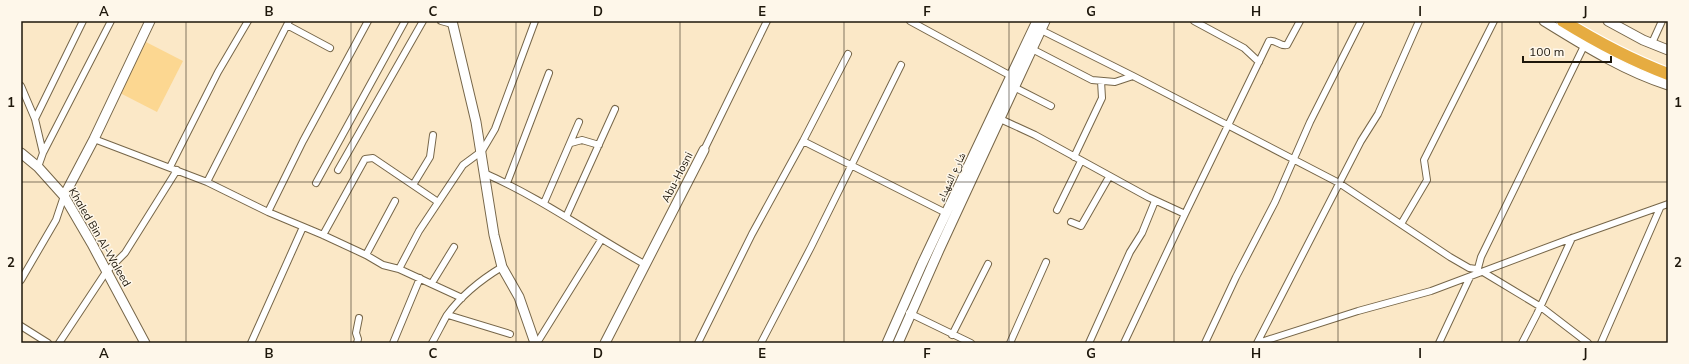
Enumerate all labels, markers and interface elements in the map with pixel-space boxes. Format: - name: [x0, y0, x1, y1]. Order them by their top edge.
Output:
- text: A: [99, 3, 109, 19]
- text: B: [265, 3, 274, 19]
- text: C: [429, 3, 438, 19]
- text: D: [593, 3, 603, 19]
- text: E: [758, 3, 766, 19]
- text: F: [923, 3, 931, 19]
- text: G: [1086, 3, 1096, 19]
- text: H: [1251, 3, 1261, 19]
- text: I: [1418, 3, 1422, 19]
- text: J: [1583, 3, 1587, 19]
- scale bar: [1523, 38, 1611, 64]
- text: 100 m: [1529, 44, 1564, 59]
- text: 1: [7, 94, 15, 110]
- text: 1: [1674, 94, 1682, 110]
- street label: Abu-Hosni: [658, 149, 696, 205]
- street label: شارع الشهداء: [933, 150, 969, 204]
- street label: Khaled Bin Al-Waleed: [66, 185, 134, 289]
- text: 2: [7, 254, 15, 270]
- text: 2: [1674, 254, 1682, 270]
- text: A: [99, 345, 109, 361]
- text: B: [265, 345, 274, 361]
- text: C: [429, 345, 438, 361]
- text: D: [593, 345, 603, 361]
- text: E: [758, 345, 766, 361]
- text: F: [923, 345, 931, 361]
- text: G: [1086, 345, 1096, 361]
- text: H: [1251, 345, 1261, 361]
- text: I: [1418, 345, 1422, 361]
- text: J: [1583, 345, 1587, 361]

